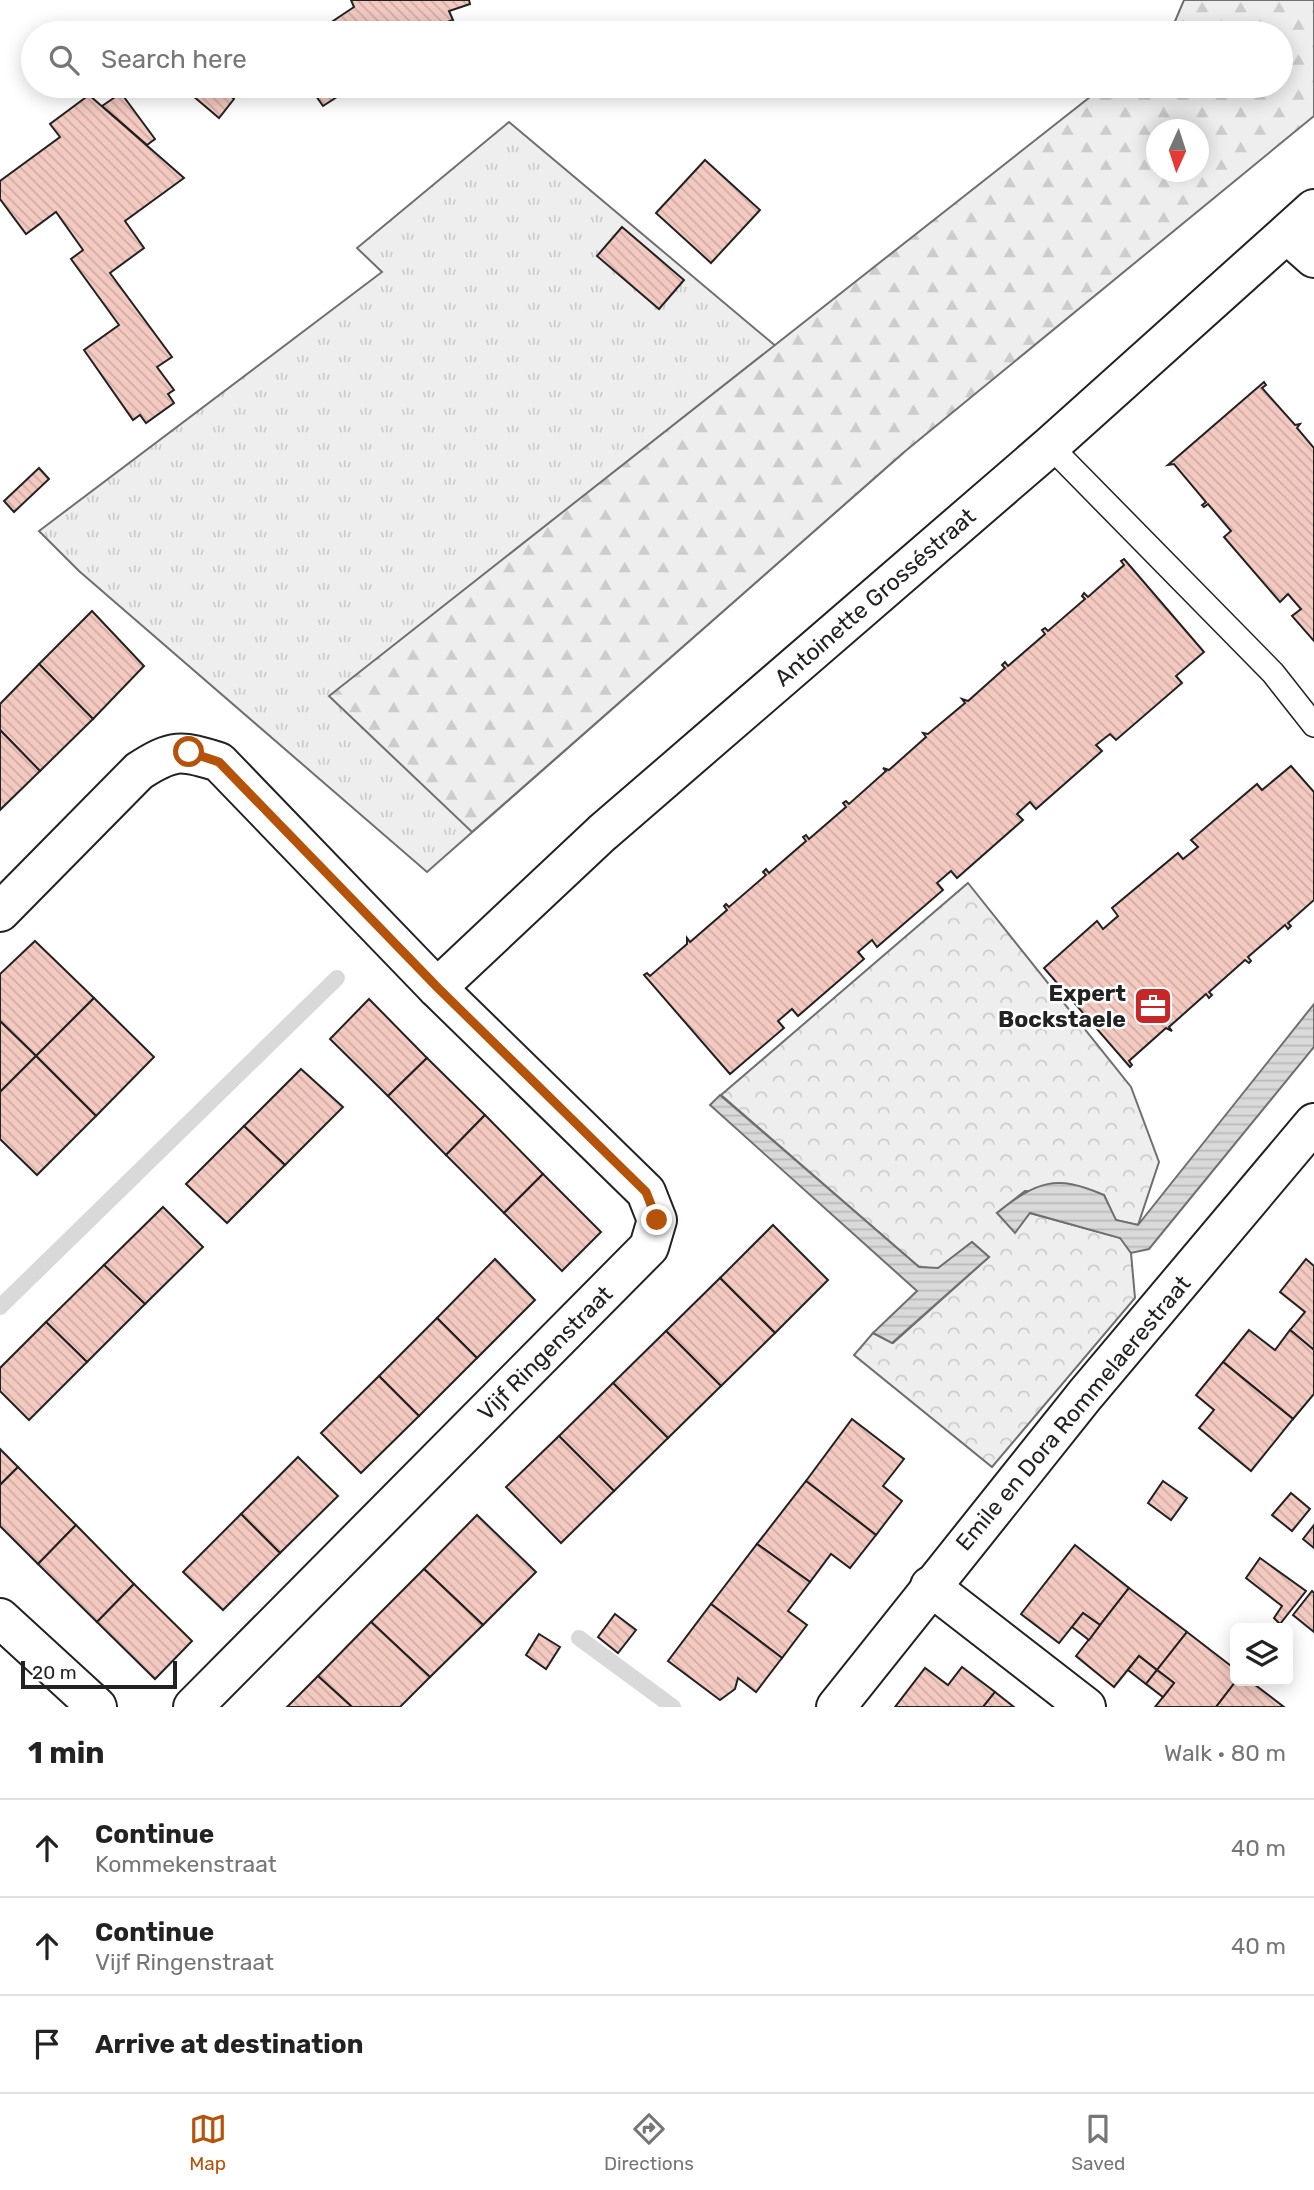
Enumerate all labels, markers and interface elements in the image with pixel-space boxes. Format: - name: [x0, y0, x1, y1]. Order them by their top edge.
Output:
- search box: [21, 21, 1293, 98]
- icon: search: [45, 41, 83, 79]
- text: Search here: [101, 44, 247, 75]
- north arrow: [1146, 119, 1209, 182]
- street label: Antoinette Grosséstraat: [769, 502, 981, 692]
- route start: [173, 736, 204, 767]
- place label: Expert Bockstaele: [998, 979, 1126, 1033]
- office icon: Expert Bockstaele: [1132, 985, 1174, 1027]
- route end: [641, 1204, 672, 1235]
- street label: Emile en Dora Rommelaerestraat: [950, 1270, 1196, 1556]
- street label: Vijf Ringenstraat: [472, 1280, 618, 1426]
- map controls: [1230, 1623, 1293, 1686]
- button: layers: [1230, 1623, 1293, 1686]
- scale bar: [21, 1658, 177, 1690]
- text: 20 m: [32, 1661, 77, 1684]
- text: 1 min: [28, 1735, 105, 1771]
- text: Walk · 80 m: [1164, 1739, 1286, 1767]
- text: Continue: [95, 1819, 214, 1850]
- icon: ahead: [28, 1829, 66, 1867]
- text: 40 m: [1231, 1834, 1286, 1862]
- text: Kommekenstraat: [95, 1850, 277, 1878]
- text: Continue: [95, 1917, 214, 1948]
- icon: ahead: [28, 1927, 66, 1965]
- text: 40 m: [1231, 1932, 1286, 1960]
- text: Vijf Ringenstraat: [95, 1948, 274, 1976]
- icon: arrive: [28, 2025, 66, 2063]
- text: Arrive at destination: [95, 2029, 363, 2060]
- tab: Map: [189, 2110, 227, 2175]
- tab: Directions: [604, 2110, 694, 2175]
- tab: Saved: [1071, 2110, 1125, 2175]

